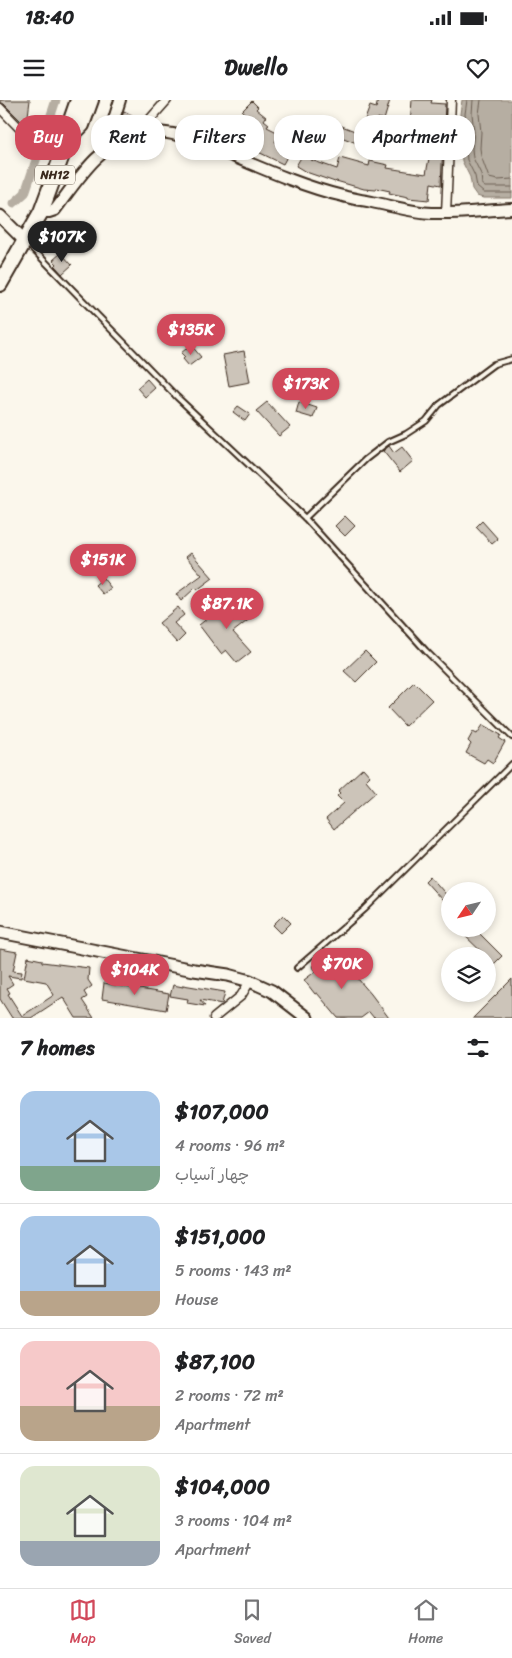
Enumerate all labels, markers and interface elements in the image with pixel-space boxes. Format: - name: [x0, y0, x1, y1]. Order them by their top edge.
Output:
- text: 18:40: [25, 1, 74, 34]
- text: Dwello: [224, 48, 288, 87]
- icon: menu: [20, 54, 48, 82]
- icon: heart: [464, 54, 492, 82]
- chip: Buy: [15, 115, 81, 160]
- chip: Rent: [91, 115, 165, 160]
- chip: Filters: [175, 115, 264, 160]
- chip: New: [274, 115, 344, 160]
- chip: Apartment: [354, 115, 475, 160]
- road number: NH12: [35, 166, 75, 184]
- pin: $107K: [27, 220, 97, 263]
- text: $107K: [39, 222, 85, 251]
- pin: $135K: [156, 314, 226, 356]
- text: $135K: [168, 315, 214, 344]
- pin: $173K: [271, 368, 341, 410]
- text: $173K: [283, 369, 329, 398]
- pin: $151K: [68, 544, 138, 586]
- text: $151K: [81, 545, 125, 574]
- pin: $87.1K: [186, 588, 268, 630]
- text: $87.1K: [202, 589, 252, 618]
- north arrow: [441, 882, 496, 938]
- map controls: [441, 882, 496, 1002]
- button: layers: [441, 947, 496, 1002]
- pin: $70K: [312, 948, 372, 990]
- text: $70K: [322, 949, 362, 978]
- pin: $104K: [100, 954, 170, 996]
- text: $104K: [111, 955, 159, 984]
- text: 7 homes: [20, 1029, 95, 1067]
- icon: filters: [464, 1034, 492, 1062]
- text: $107,000: [175, 1093, 269, 1131]
- icon: home: [60, 1111, 120, 1171]
- text: 4 rooms · 96 m²: [175, 1131, 285, 1160]
- text: چهار آسیاب: [175, 1160, 249, 1189]
- text: $151,000: [175, 1218, 265, 1256]
- icon: home: [60, 1236, 120, 1296]
- text: 5 rooms · 143 m²: [175, 1256, 292, 1285]
- text: House: [175, 1285, 218, 1314]
- text: $87,100: [175, 1343, 255, 1381]
- icon: home: [60, 1361, 120, 1421]
- text: 2 rooms · 72 m²: [175, 1381, 284, 1410]
- text: Apartment: [175, 1410, 251, 1439]
- text: $104,000: [175, 1468, 270, 1506]
- icon: home: [60, 1486, 120, 1546]
- text: 3 rooms · 104 m²: [175, 1506, 292, 1535]
- text: Apartment: [175, 1535, 251, 1564]
- tab: Map: [69, 1596, 97, 1651]
- tab: Saved: [234, 1596, 271, 1651]
- tab: Home: [408, 1596, 443, 1651]

